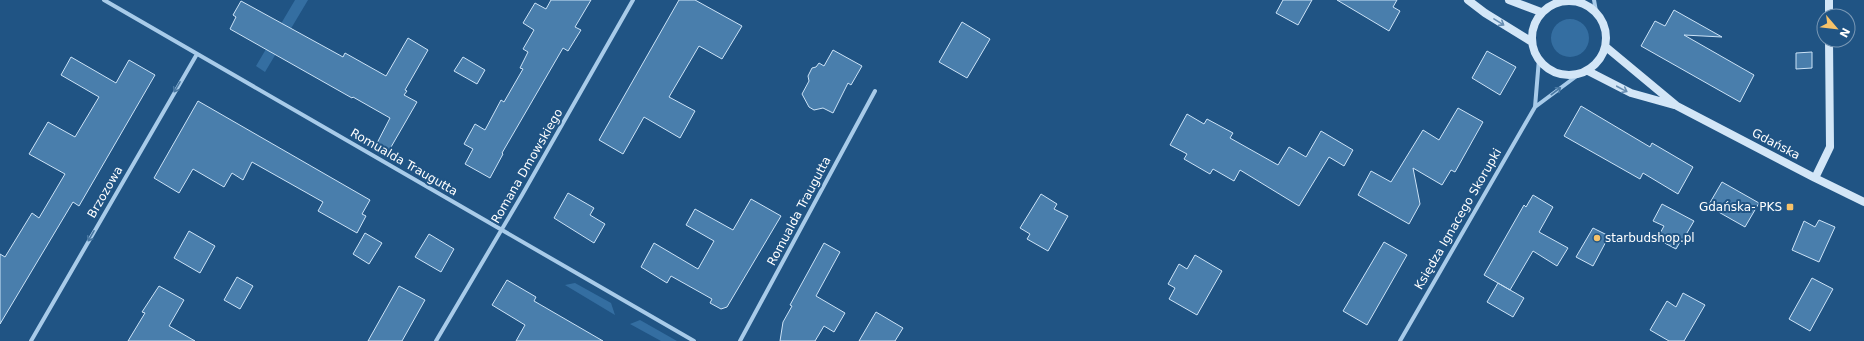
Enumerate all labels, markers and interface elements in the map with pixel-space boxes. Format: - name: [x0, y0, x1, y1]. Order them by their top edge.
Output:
- north arrow: [1816, 8, 1856, 48]
- one-way arrow: [1493, 18, 1504, 26]
- text: N: [1836, 25, 1852, 40]
- one-way arrow: [173, 81, 181, 93]
- one-way arrow: [1616, 86, 1628, 93]
- one-way arrow: [1551, 87, 1562, 95]
- street label: Romana Dmowskiego: [488, 106, 566, 226]
- street label: Romualda Traugutta: [348, 126, 460, 198]
- street label: Gdańska: [1750, 126, 1802, 162]
- street label: Księdza Ignacego Skorupki: [1412, 146, 1504, 292]
- street label: Romualda Traugutta: [764, 154, 834, 268]
- street label: Brzozowa: [85, 164, 125, 220]
- place label: Gdańska- PKS: [1699, 200, 1782, 214]
- marker: Gdańska- PKS: [1785, 202, 1795, 212]
- one-way arrow: [87, 230, 95, 242]
- place label: starbudshop.pl: [1605, 231, 1695, 245]
- marker: starbudshop.pl: [1592, 233, 1602, 243]

